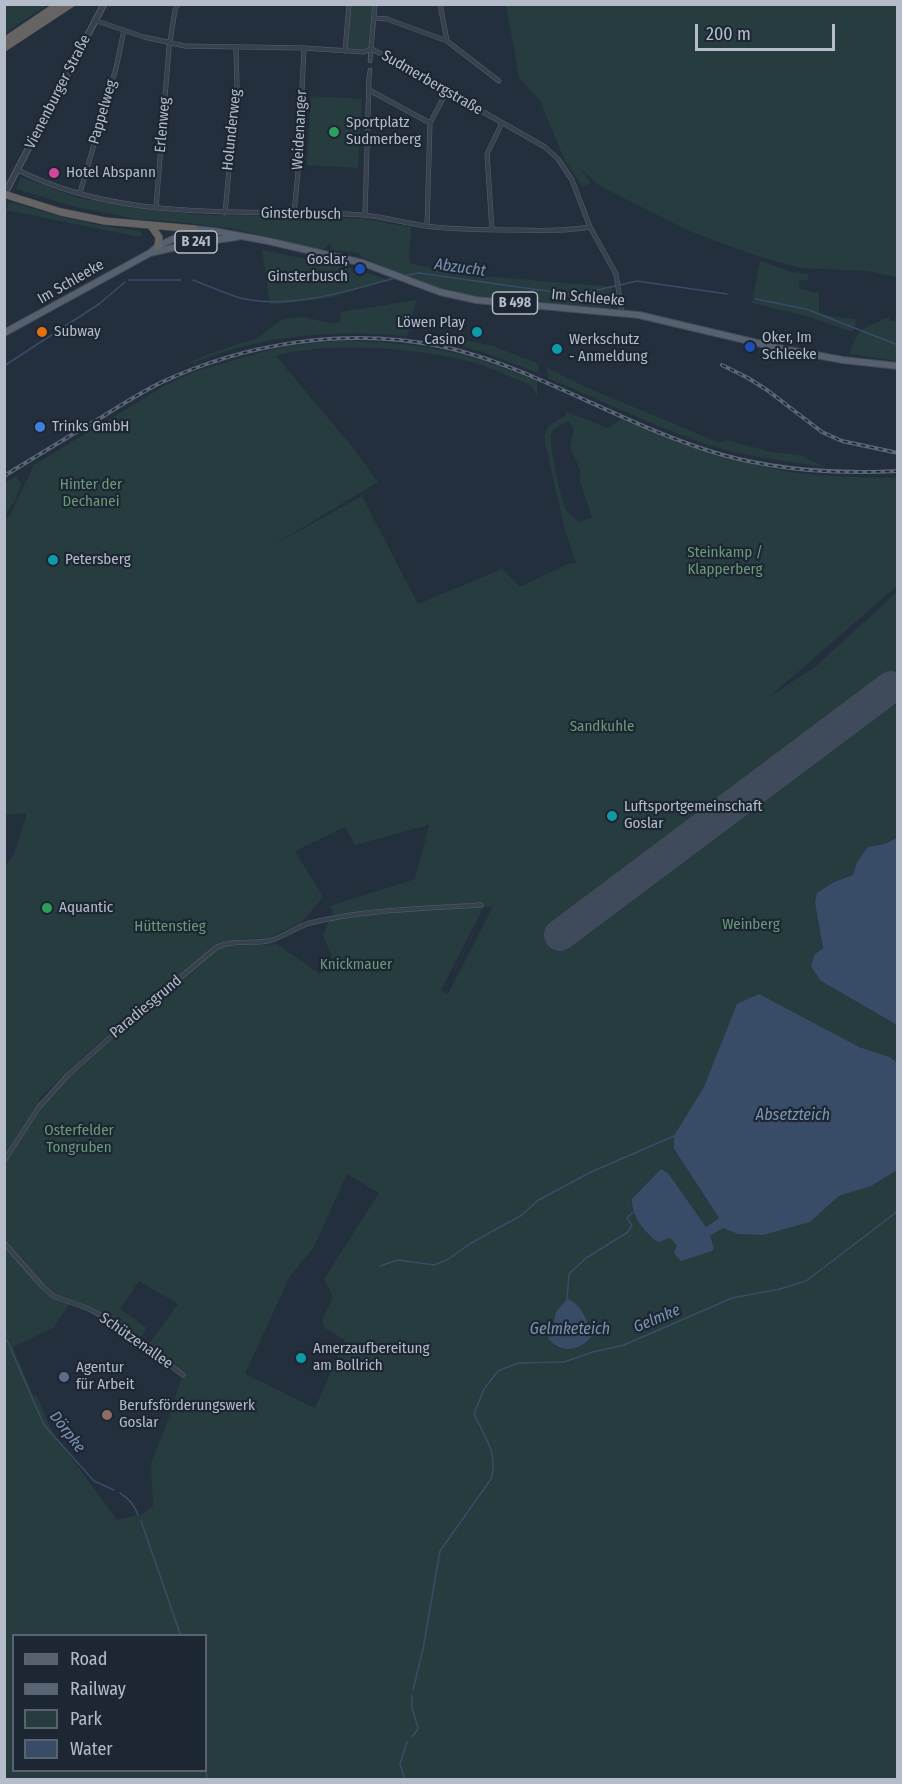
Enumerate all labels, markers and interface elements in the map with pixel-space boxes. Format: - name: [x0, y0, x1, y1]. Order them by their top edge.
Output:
- scale bar: [698, 12, 838, 50]
- text: 200 m: [706, 23, 751, 45]
- street label: Vienenburger Straße: [21, 32, 95, 152]
- street label: Sudmerbergstraße: [378, 47, 486, 119]
- street label: Pappelweg: [85, 78, 121, 146]
- street label: Holunderweg: [219, 88, 245, 172]
- street label: Weidenanger: [289, 89, 311, 171]
- street label: Erlenweg: [152, 97, 174, 153]
- place label: Sportplatz Sudmerberg: [346, 114, 421, 149]
- marker: Sportplatz Sudmerberg: [327, 125, 341, 139]
- place label: Hotel Abspann: [66, 164, 156, 182]
- marker: Hotel Abspann: [47, 166, 61, 180]
- street label: Ginsterbusch: [261, 204, 341, 224]
- road number: B 241: [175, 231, 217, 253]
- place label: Goslar, Ginsterbusch: [267, 251, 348, 286]
- water label: Abzucht: [433, 255, 487, 281]
- street label: Im Schleeke: [35, 256, 107, 308]
- marker: Goslar, Ginsterbusch: [353, 262, 367, 276]
- street label: Im Schleeke: [550, 286, 626, 310]
- road number: B 498: [492, 292, 538, 314]
- place label: Löwen Play Casino: [397, 314, 465, 349]
- place label: Subway: [54, 323, 101, 341]
- marker: Subway: [35, 325, 49, 339]
- marker: Löwen Play Casino: [470, 325, 484, 339]
- place label: Oker, Im Schleeke: [762, 329, 817, 364]
- place label: Werkschutz - Anmeldung: [569, 331, 648, 366]
- marker: Oker, Im Schleeke: [743, 340, 757, 354]
- marker: Werkschutz - Anmeldung: [550, 342, 564, 356]
- place label: Trinks GmbH: [52, 418, 129, 436]
- marker: Trinks GmbH: [33, 420, 47, 434]
- park label: Hinter der Dechanei: [60, 476, 122, 511]
- park label: Steinkamp / Klapperberg: [687, 544, 763, 579]
- place label: Petersberg: [65, 551, 131, 569]
- marker: Petersberg: [46, 553, 60, 567]
- park label: Sandkuhle: [570, 718, 634, 736]
- place label: Luftsportgemeinschaft Goslar: [624, 798, 762, 833]
- marker: Luftsportgemeinschaft Goslar: [605, 809, 619, 823]
- place label: Aquantic: [59, 899, 113, 917]
- marker: Aquantic: [40, 901, 54, 915]
- park label: Weinberg: [722, 916, 780, 934]
- park label: Hüttenstieg: [134, 918, 206, 936]
- park label: Knickmauer: [320, 956, 392, 974]
- street label: Paradiesgrund: [106, 972, 186, 1042]
- water label: Absetzteich: [756, 1106, 830, 1126]
- park label: Osterfelder Tongruben: [44, 1122, 114, 1157]
- water label: Gelmke: [631, 1301, 683, 1337]
- street label: Schützenallee: [96, 1309, 176, 1373]
- water label: Gelmketeich: [530, 1320, 610, 1340]
- place label: Amerzaufbereitung am Bollrich: [313, 1340, 430, 1375]
- marker: Amerzaufbereitung am Bollrich: [294, 1351, 308, 1365]
- place label: Agentur für Arbeit: [76, 1359, 134, 1394]
- marker: Agentur für Arbeit: [57, 1370, 71, 1384]
- place label: Berufsförderungswerk Goslar: [119, 1397, 255, 1432]
- water label: Dörpke: [45, 1407, 89, 1457]
- marker: Berufsförderungswerk Goslar: [100, 1408, 114, 1422]
- legend: [12, 1634, 207, 1772]
- text: Road: [70, 1648, 107, 1670]
- text: Railway: [70, 1678, 126, 1700]
- text: Park: [70, 1708, 102, 1730]
- text: Water: [70, 1738, 113, 1760]

